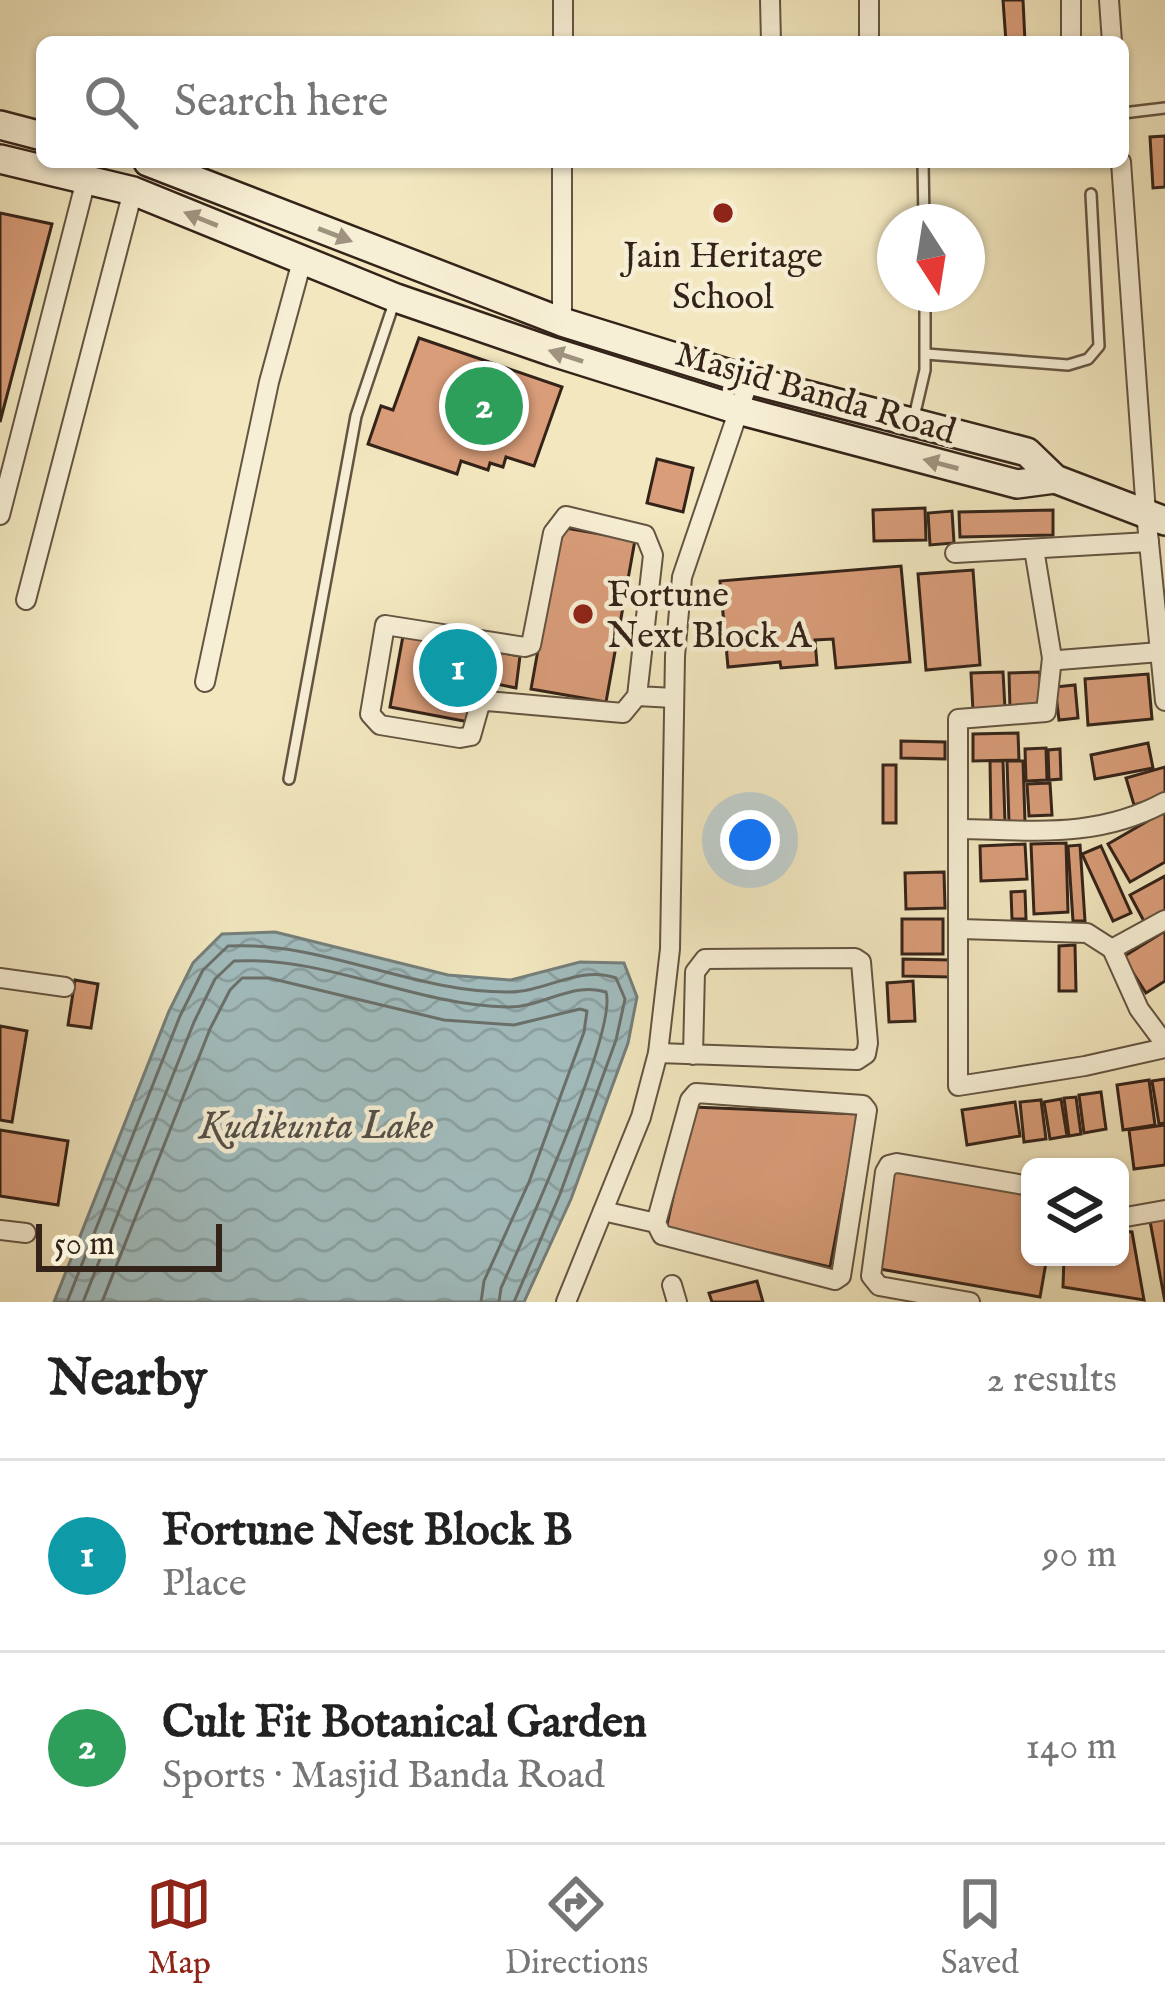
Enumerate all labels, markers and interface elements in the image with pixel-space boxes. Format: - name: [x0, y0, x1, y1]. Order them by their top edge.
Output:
- search box: [36, 36, 1129, 168]
- icon: search: [78, 69, 144, 135]
- text: Search here: [174, 74, 388, 131]
- marker: Jain Heritage School: [710, 200, 736, 226]
- north arrow: [877, 204, 985, 312]
- one-way arrow: [183, 209, 219, 228]
- one-way arrow: [318, 226, 354, 245]
- place label: Jain Heritage School: [619, 234, 823, 321]
- street label: Masjid Banda Road: [670, 332, 962, 456]
- one-way arrow: [547, 345, 584, 364]
- pin: 2: [445, 361, 523, 451]
- one-way arrow: [922, 453, 959, 472]
- place label: Fortune Next Block A: [607, 573, 813, 660]
- marker: Fortune Next Block A: [570, 601, 596, 627]
- pin: 1: [419, 623, 497, 713]
- your location: [720, 810, 780, 870]
- water label: Kudikunta Lake: [197, 1103, 433, 1152]
- map controls: [1021, 1158, 1129, 1266]
- button: layers: [1021, 1158, 1129, 1266]
- scale bar: [36, 1218, 222, 1271]
- text: 50 m: [54, 1224, 115, 1266]
- text: Nearby: [48, 1348, 207, 1413]
- text: 2 results: [986, 1356, 1117, 1405]
- text: Fortune Nest Block B: [162, 1503, 573, 1560]
- text: 1: [80, 1531, 94, 1580]
- text: 90 m: [1042, 1531, 1117, 1580]
- text: Place: [162, 1560, 247, 1609]
- text: Cult Fit Botanical Garden: [162, 1695, 647, 1752]
- text: 2: [78, 1723, 96, 1772]
- text: 140 m: [1026, 1723, 1117, 1772]
- text: Sports · Masjid Banda Road: [162, 1752, 605, 1801]
- tab: Map: [146, 1871, 212, 1985]
- tab: Directions: [505, 1871, 648, 1985]
- tab: Saved: [941, 1871, 1019, 1985]

